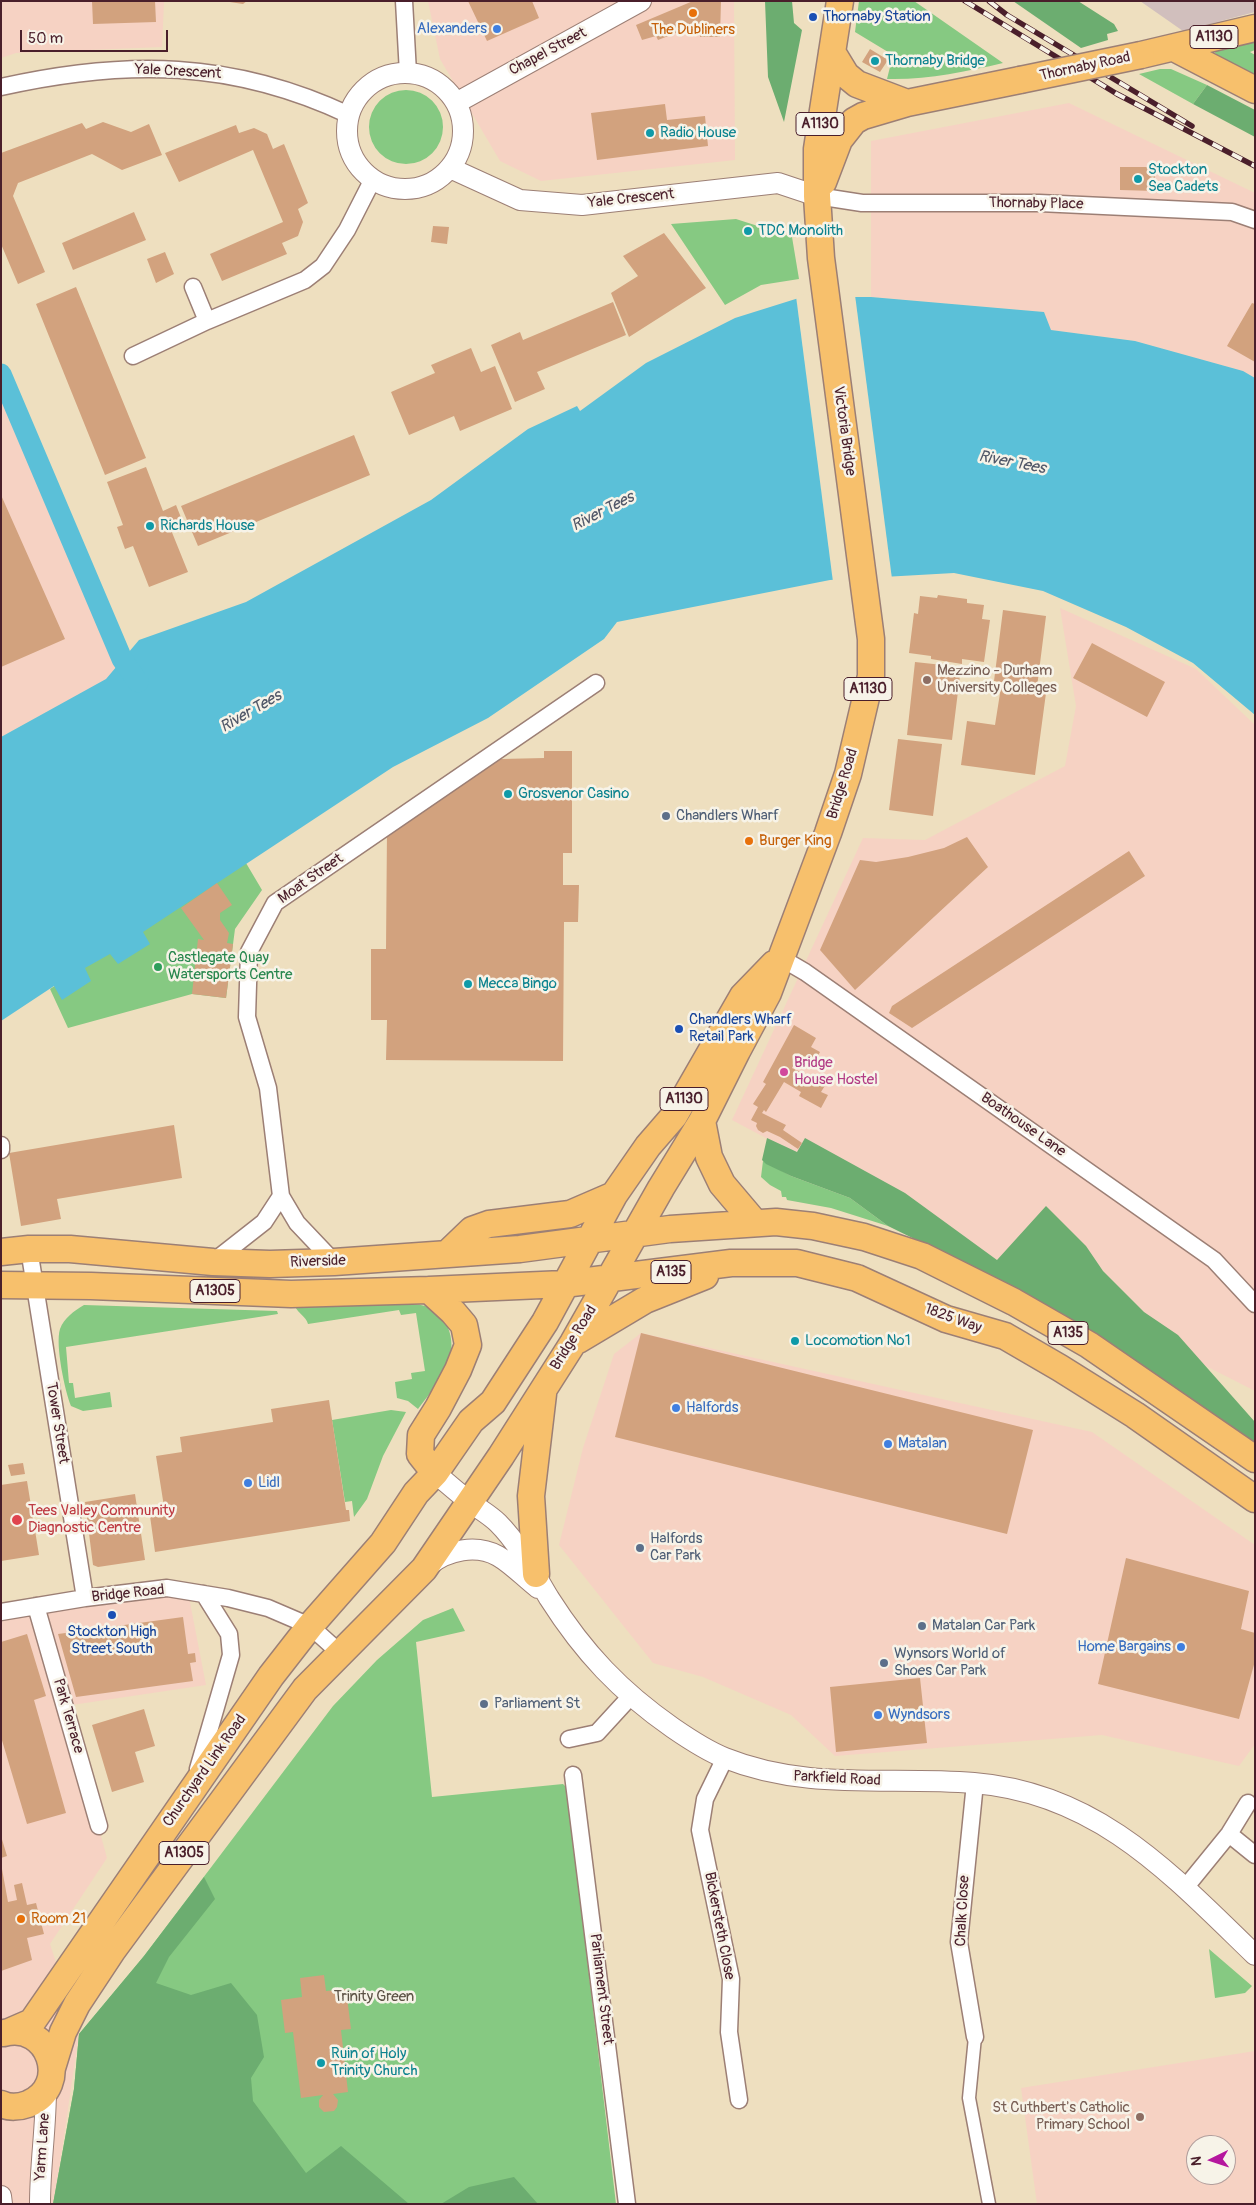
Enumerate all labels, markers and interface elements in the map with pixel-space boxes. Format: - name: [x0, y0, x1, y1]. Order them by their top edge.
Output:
- marker: The Dubliners: [687, 7, 699, 19]
- place label: Thornaby Station: [823, 8, 931, 26]
- marker: Thornaby Station: [807, 11, 819, 23]
- scale bar: [22, 20, 170, 52]
- place label: Alexanders: [417, 20, 487, 38]
- place label: The Dubliners: [651, 21, 735, 39]
- marker: Alexanders: [491, 23, 503, 35]
- street label: Chapel Street: [506, 24, 590, 80]
- road number: A1130: [1190, 26, 1238, 48]
- text: 50 m: [28, 29, 63, 48]
- street label: Thornaby Road: [1038, 49, 1132, 85]
- place label: Thornaby Bridge: [885, 52, 985, 70]
- marker: Thornaby Bridge: [869, 55, 881, 67]
- street label: Yale Crescent: [134, 61, 222, 83]
- road number: A1130: [796, 112, 844, 136]
- place label: Radio House: [660, 124, 736, 142]
- marker: Radio House: [644, 127, 656, 139]
- place label: Stockton Sea Cadets: [1148, 161, 1218, 196]
- marker: Stockton Sea Cadets: [1132, 173, 1144, 185]
- street label: Yale Crescent: [587, 186, 675, 212]
- street label: Thornaby Place: [988, 194, 1084, 214]
- place label: TDC Monolith: [758, 222, 843, 240]
- marker: TDC Monolith: [742, 225, 754, 237]
- street label: Victoria Bridge: [829, 385, 859, 477]
- water label: River Tees: [977, 447, 1047, 479]
- water label: River Tees: [568, 488, 638, 536]
- place label: Richards House: [160, 517, 255, 535]
- marker: Richards House: [144, 520, 156, 532]
- place label: Mezzino - Durham University Colleges: [937, 662, 1057, 697]
- marker: Mezzino - Durham University Colleges: [921, 674, 933, 686]
- road number: A1130: [844, 678, 892, 701]
- water label: River Tees: [217, 687, 285, 737]
- street label: Bridge Road: [824, 746, 862, 822]
- place label: Grosvenor Casino: [518, 785, 629, 803]
- marker: Grosvenor Casino: [502, 788, 514, 800]
- place label: Chandlers Wharf: [676, 807, 779, 825]
- marker: Chandlers Wharf: [660, 810, 672, 822]
- place label: Burger King: [759, 832, 832, 850]
- marker: Burger King: [743, 835, 755, 847]
- street label: Moat Street: [275, 850, 347, 908]
- place label: Castlegate Quay Watersports Centre: [168, 949, 293, 984]
- marker: Castlegate Quay Watersports Centre: [152, 961, 164, 973]
- place label: Mecca Bingo: [478, 975, 557, 993]
- marker: Mecca Bingo: [462, 978, 474, 990]
- place label: Chandlers Wharf Retail Park: [689, 1011, 792, 1046]
- marker: Chandlers Wharf Retail Park: [673, 1023, 685, 1035]
- place label: Bridge House Hostel: [794, 1054, 878, 1089]
- marker: Bridge House Hostel: [778, 1066, 790, 1078]
- road number: A1130: [660, 1088, 708, 1110]
- street label: Boathouse Lane: [977, 1089, 1069, 1161]
- street label: Riverside: [290, 1252, 346, 1272]
- road number: A135: [651, 1260, 691, 1284]
- road number: A1305: [190, 1280, 240, 1302]
- street label: 1825 Way: [922, 1300, 984, 1338]
- street label: Bridge Road: [547, 1302, 601, 1374]
- road number: A135: [1048, 1322, 1088, 1345]
- place label: Locomotion No1: [805, 1332, 911, 1350]
- marker: Locomotion No1: [789, 1335, 801, 1347]
- street label: Tower Street: [42, 1381, 72, 1465]
- place label: Halfords: [686, 1399, 738, 1417]
- marker: Halfords: [670, 1402, 682, 1414]
- place label: Matalan: [898, 1435, 947, 1453]
- marker: Matalan: [882, 1438, 894, 1450]
- place label: Lidl: [258, 1474, 280, 1492]
- marker: Lidl: [242, 1477, 254, 1489]
- place label: Tees Valley Community Diagnostic Centre: [28, 1502, 175, 1537]
- marker: Tees Valley Community Diagnostic Centre: [10, 1513, 24, 1527]
- place label: Halfords Car Park: [650, 1530, 702, 1565]
- marker: Halfords Car Park: [634, 1542, 646, 1554]
- street label: Bridge Road: [91, 1581, 165, 1607]
- marker: Stockton High Street South: [106, 1609, 118, 1621]
- place label: Matalan Car Park: [932, 1617, 1035, 1635]
- marker: Matalan Car Park: [916, 1620, 928, 1632]
- place label: Stockton High Street South: [67, 1623, 157, 1658]
- place label: Home Bargains: [1077, 1638, 1171, 1656]
- marker: Home Bargains: [1175, 1641, 1187, 1653]
- place label: Wynsors World of Shoes Car Park: [894, 1645, 1006, 1680]
- marker: Wynsors World of Shoes Car Park: [878, 1657, 890, 1669]
- street label: Park Terrace: [49, 1676, 87, 1756]
- place label: Parliament St: [494, 1695, 580, 1713]
- marker: Parliament St: [478, 1698, 490, 1710]
- place label: Wyndsors: [888, 1706, 950, 1724]
- marker: Wyndsors: [872, 1709, 884, 1721]
- street label: Churchyard Link Road: [160, 1711, 250, 1831]
- street label: Parkfield Road: [793, 1768, 881, 1790]
- road number: A1305: [159, 1842, 209, 1865]
- street label: Bickersteth Close: [700, 1871, 738, 1981]
- street label: Chalk Close: [952, 1875, 974, 1947]
- place label: Room 21: [31, 1910, 86, 1928]
- marker: Room 21: [15, 1913, 27, 1925]
- street label: Parliament Street: [585, 1932, 617, 2046]
- park label: Trinity Green: [334, 1988, 414, 2006]
- place label: Ruin of Holy Trinity Church: [331, 2045, 417, 2080]
- marker: Ruin of Holy Trinity Church: [315, 2057, 327, 2069]
- place label: St Cuthbert's Catholic Primary School: [992, 2099, 1130, 2134]
- marker: St Cuthbert's Catholic Primary School: [1134, 2111, 1146, 2123]
- street label: Yarm Lane: [32, 2113, 54, 2181]
- north arrow: [1186, 2135, 1236, 2185]
- text: N: [1188, 2156, 1205, 2166]

